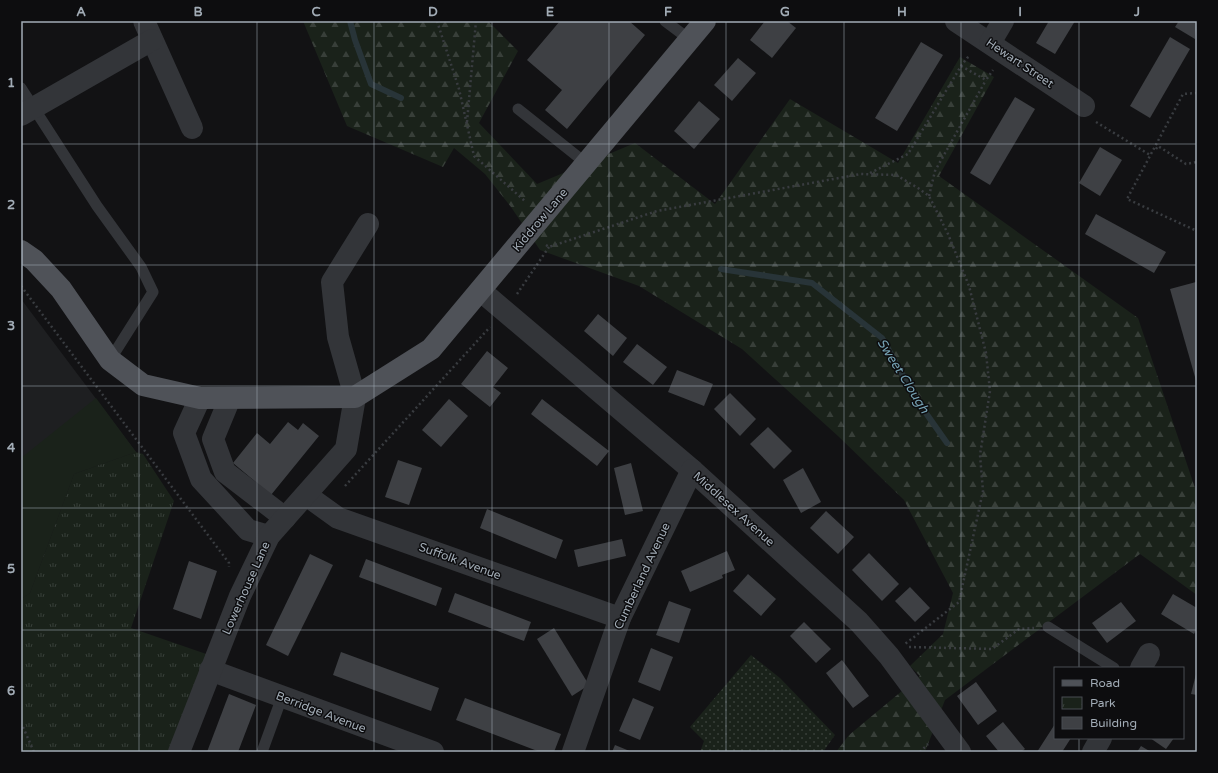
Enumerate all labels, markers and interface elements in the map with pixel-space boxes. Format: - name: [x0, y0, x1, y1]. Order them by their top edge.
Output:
- text: A: [76, 4, 86, 20]
- text: B: [193, 4, 203, 20]
- text: C: [311, 4, 321, 20]
- text: D: [428, 4, 438, 20]
- text: E: [546, 4, 554, 20]
- text: F: [664, 4, 672, 20]
- text: G: [780, 4, 790, 20]
- text: H: [897, 4, 907, 20]
- text: I: [1018, 4, 1022, 20]
- text: J: [1133, 4, 1140, 20]
- street label: Hewart Street: [984, 35, 1057, 91]
- text: 1: [7, 75, 15, 91]
- street label: Kiddrow Lane: [510, 185, 571, 254]
- text: 2: [7, 197, 15, 213]
- text: 3: [7, 318, 15, 334]
- water label: Sweet Clough: [874, 336, 933, 417]
- text: 4: [7, 440, 16, 456]
- street label: Middlesex Avenue: [691, 469, 778, 549]
- street label: Cumberland Avenue: [611, 520, 673, 632]
- street label: Lowerhouse Lane: [219, 539, 273, 637]
- street label: Suffolk Avenue: [417, 540, 503, 582]
- text: 5: [7, 561, 15, 577]
- legend: [1054, 667, 1184, 739]
- text: Road: [1090, 676, 1120, 690]
- text: 6: [7, 683, 15, 699]
- street label: Berridge Avenue: [274, 688, 368, 736]
- text: Park: [1090, 696, 1116, 710]
- text: Building: [1090, 716, 1137, 730]

